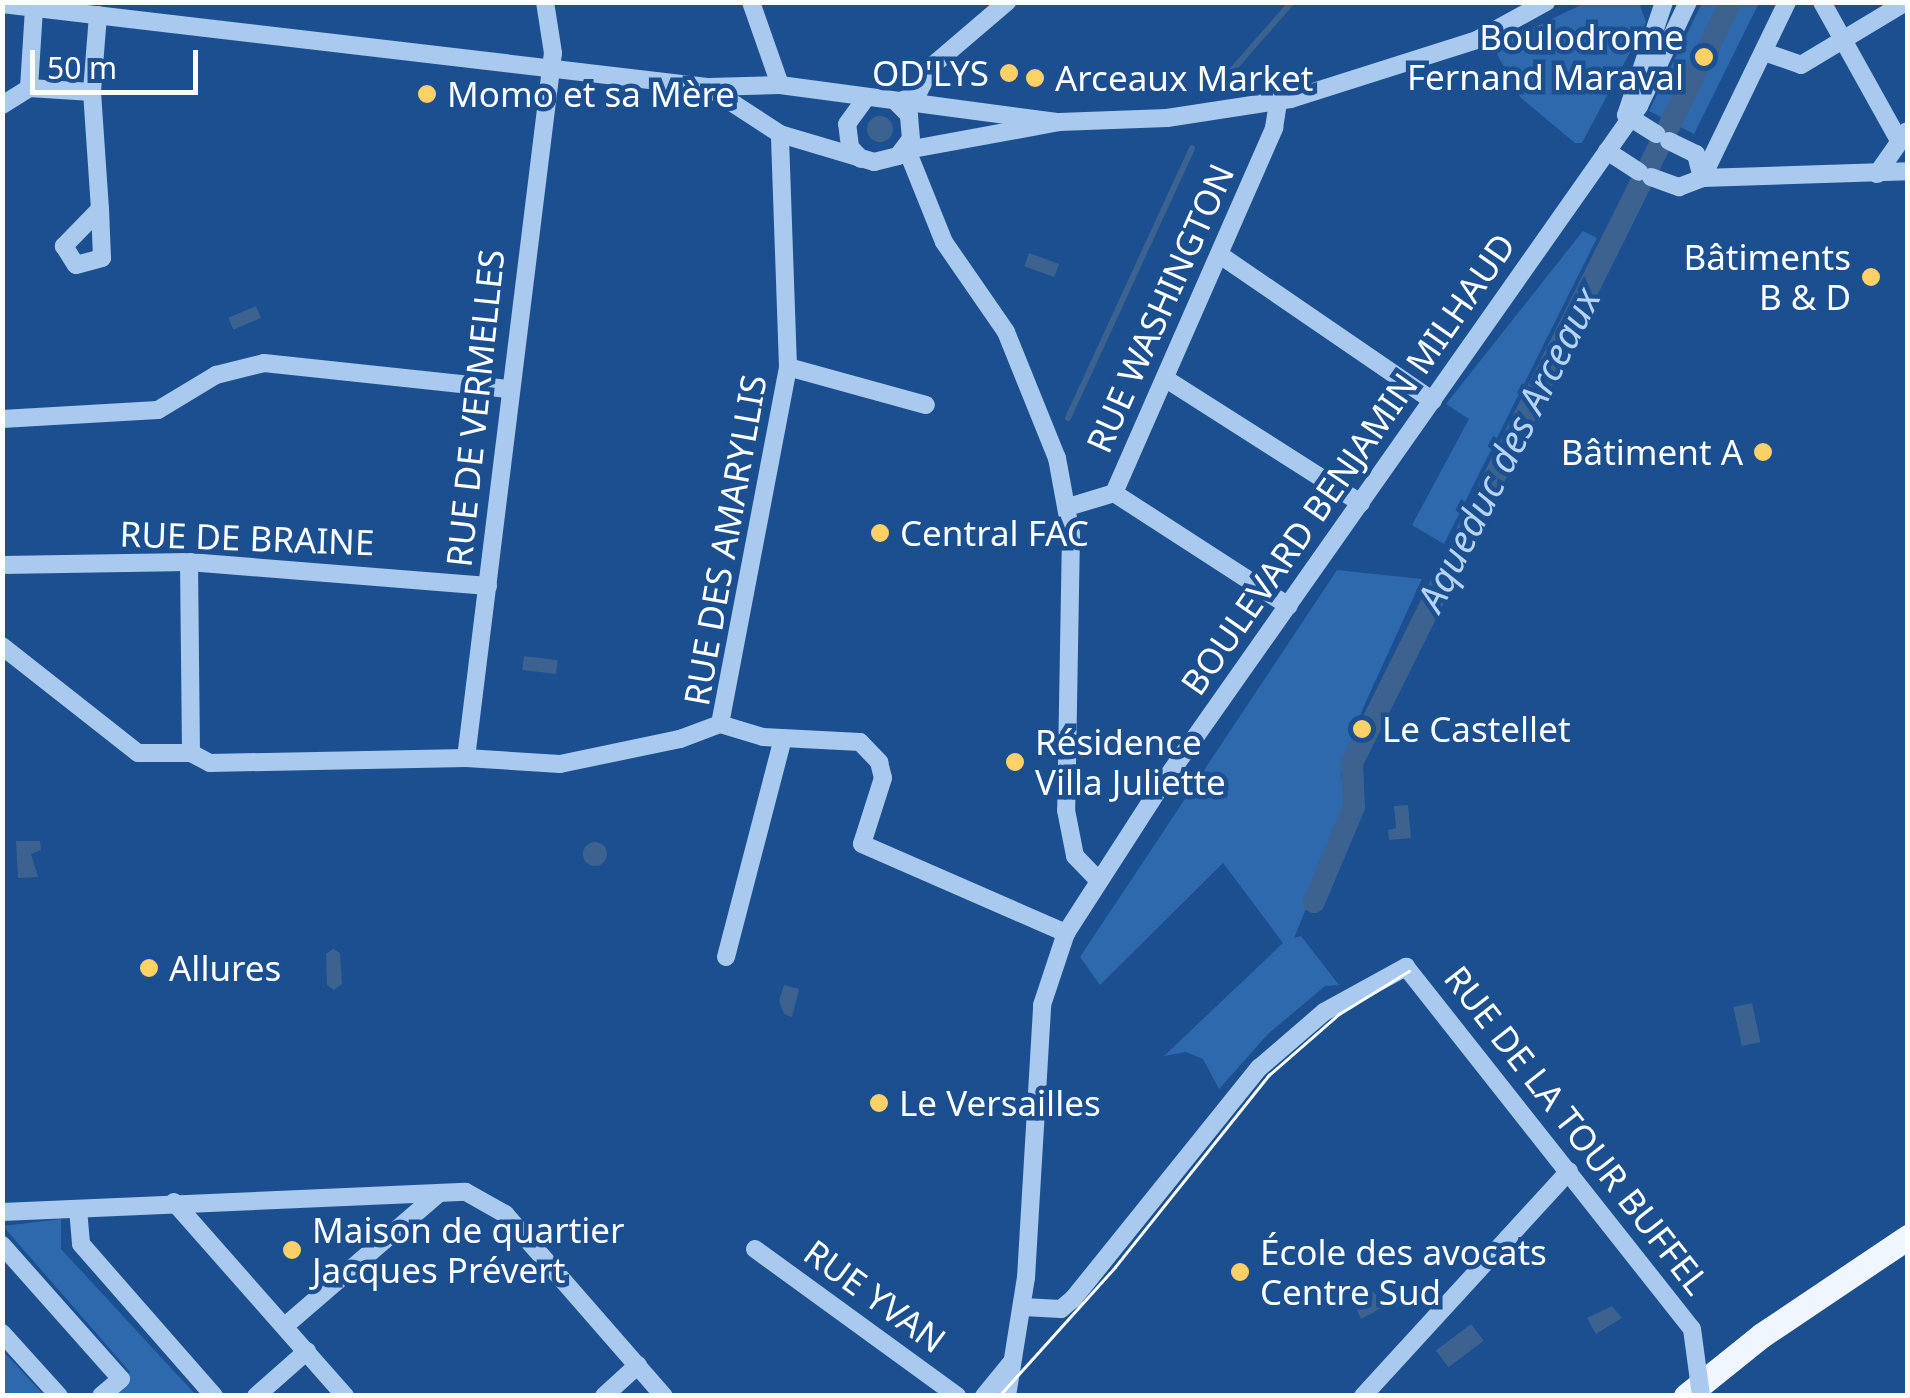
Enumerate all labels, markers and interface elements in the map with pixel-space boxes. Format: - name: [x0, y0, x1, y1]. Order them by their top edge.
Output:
- place label: Boulodrome Fernand Maraval: [1407, 16, 1684, 98]
- scale bar: [35, 30, 202, 92]
- marker: Boulodrome Fernand Maraval: [1693, 46, 1715, 68]
- text: 50 m: [47, 47, 117, 88]
- place label: OD'LYS: [872, 52, 989, 94]
- place label: Arceaux Market: [1055, 57, 1313, 99]
- marker: OD'LYS: [998, 62, 1020, 84]
- marker: Arceaux Market: [1024, 67, 1046, 89]
- place label: Momo et sa Mère: [447, 73, 735, 115]
- marker: Momo et sa Mère: [416, 83, 438, 105]
- street label: RUE WASHINGTON: [1078, 157, 1242, 459]
- street label: BOULEVARD BENJAMIN MILHAUD: [1172, 225, 1524, 703]
- place label: Bâtiments B & D: [1683, 236, 1851, 318]
- street label: RUE DE VERMELLES: [437, 247, 513, 569]
- marker: Bâtiments B & D: [1860, 266, 1882, 288]
- water label: Aqueduc des Arceaux: [1407, 280, 1609, 618]
- street label: RUE DES AMARYLLIS: [675, 371, 775, 709]
- place label: Bâtiment A: [1561, 431, 1743, 473]
- marker: Bâtiment A: [1752, 441, 1774, 463]
- place label: Central FAC: [900, 512, 1089, 554]
- street label: RUE DE BRAINE: [119, 513, 375, 563]
- marker: Central FAC: [869, 522, 891, 544]
- place label: Le Castellet: [1382, 708, 1571, 750]
- marker: Le Castellet: [1351, 718, 1373, 740]
- place label: Résidence Villa Juliette: [1035, 721, 1226, 803]
- marker: Résidence Villa Juliette: [1004, 751, 1026, 773]
- place label: Allures: [169, 947, 281, 989]
- marker: Allures: [138, 957, 160, 979]
- street label: RUE DE LA TOUR BUFFEL: [1436, 958, 1718, 1302]
- place label: Le Versailles: [899, 1082, 1101, 1124]
- marker: Le Versailles: [868, 1092, 890, 1114]
- place label: Maison de quartier Jacques Prévert: [312, 1209, 625, 1291]
- street label: RUE YVAN: [796, 1231, 954, 1361]
- place label: École des avocats Centre Sud: [1260, 1231, 1547, 1313]
- marker: Maison de quartier Jacques Prévert: [281, 1239, 303, 1261]
- marker: École des avocats Centre Sud: [1229, 1261, 1251, 1283]

